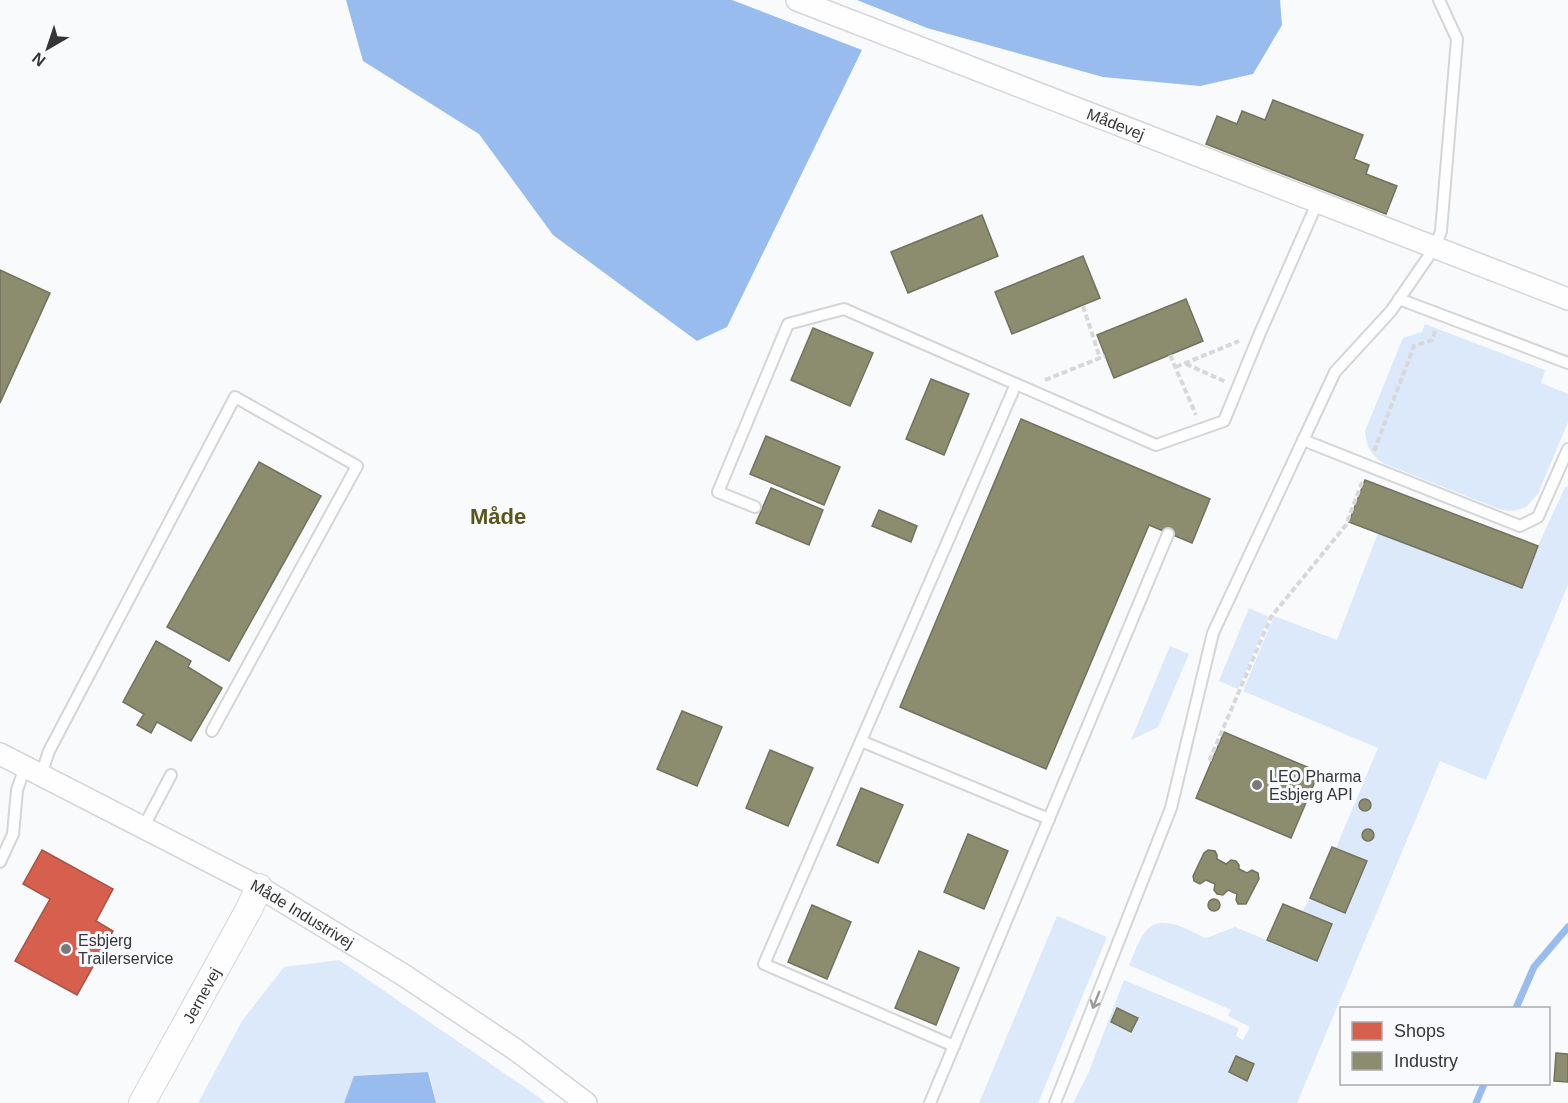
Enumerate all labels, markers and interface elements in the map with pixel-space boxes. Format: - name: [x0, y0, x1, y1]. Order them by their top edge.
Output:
- north arrow: [18, 18, 78, 78]
- text: N: [29, 49, 49, 70]
- street label: Mådevej: [1085, 105, 1147, 143]
- district label: Måde: [470, 504, 526, 529]
- place label: LEO Pharma Esbjerg API: [1269, 768, 1362, 803]
- marker: LEO Pharma Esbjerg API: [1250, 778, 1264, 792]
- street label: Måde Industrivej: [248, 876, 357, 951]
- place label: Esbjerg Trailerservice: [78, 932, 174, 967]
- marker: Esbjerg Trailerservice: [59, 942, 73, 956]
- street label: Jernevej: [179, 965, 223, 1026]
- one-way arrow: [1090, 990, 1101, 1009]
- legend: [1340, 1007, 1550, 1085]
- text: Shops: [1394, 1021, 1445, 1041]
- text: Industry: [1394, 1051, 1458, 1071]

